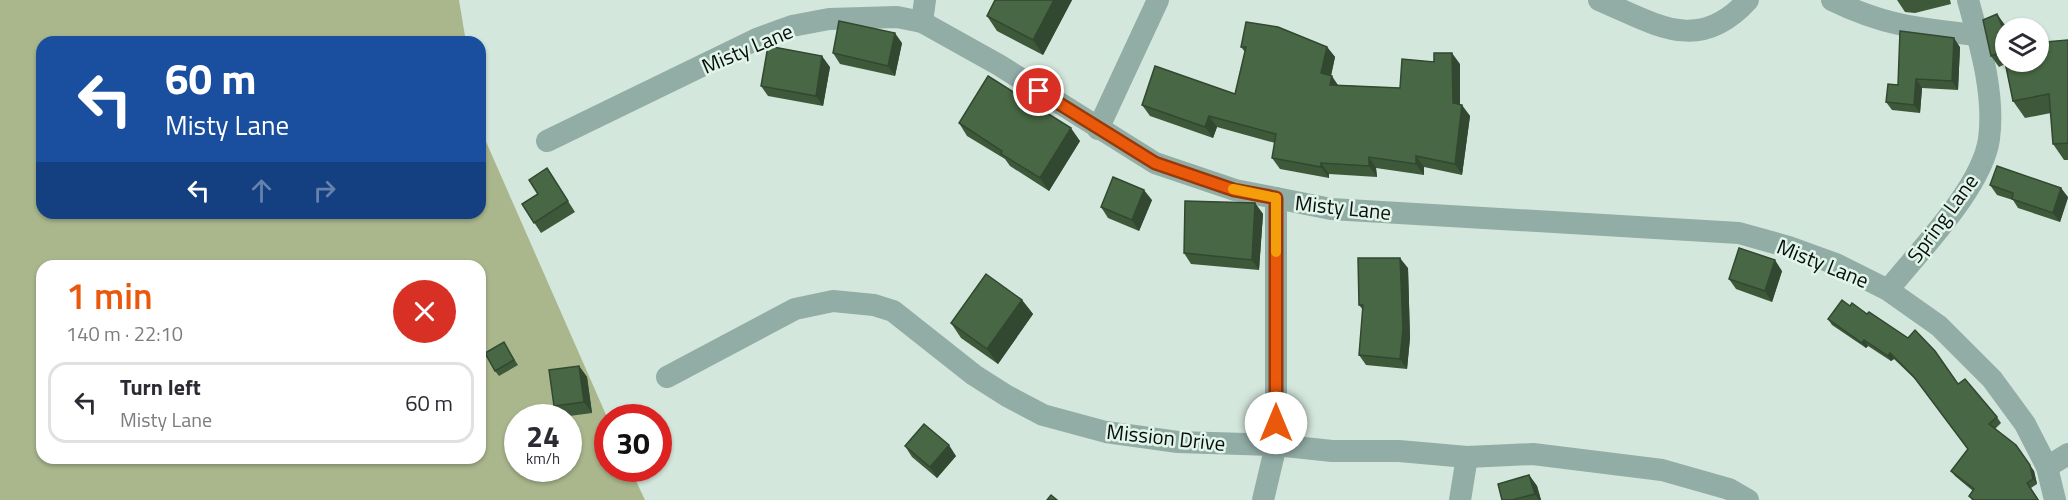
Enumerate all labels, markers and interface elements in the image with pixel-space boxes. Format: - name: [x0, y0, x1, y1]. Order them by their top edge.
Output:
- street label: Misty Lane: [696, 14, 798, 82]
- map controls: [1995, 18, 2049, 72]
- button: layers: [1995, 18, 2049, 72]
- text: 60 m: [165, 46, 257, 110]
- icon: left: [66, 60, 144, 138]
- pin: [1013, 65, 1064, 116]
- icon: arrive: [1022, 74, 1055, 107]
- text: Misty Lane: [165, 104, 289, 145]
- street label: Spring Lane: [1899, 167, 1985, 269]
- icon: left: [182, 174, 215, 207]
- icon: ahead: [245, 174, 278, 207]
- icon: right: [308, 174, 341, 207]
- street label: Misty Lane: [1293, 186, 1393, 228]
- street label: Misty Lane: [1772, 230, 1874, 296]
- text: 1 min: [66, 268, 153, 323]
- button: close: [393, 280, 456, 343]
- text: 140 m · 22:10: [66, 318, 183, 349]
- text: Turn left: [120, 370, 201, 404]
- icon: left: [69, 386, 102, 419]
- text: 60 m: [405, 386, 453, 420]
- position arrow: [1244, 391, 1308, 455]
- text: Misty Lane: [120, 404, 212, 435]
- speed limit sign: 30: [594, 404, 672, 482]
- text: 24: [526, 413, 560, 459]
- street label: Mission Drive: [1105, 415, 1227, 459]
- text: km/h: [526, 447, 560, 470]

